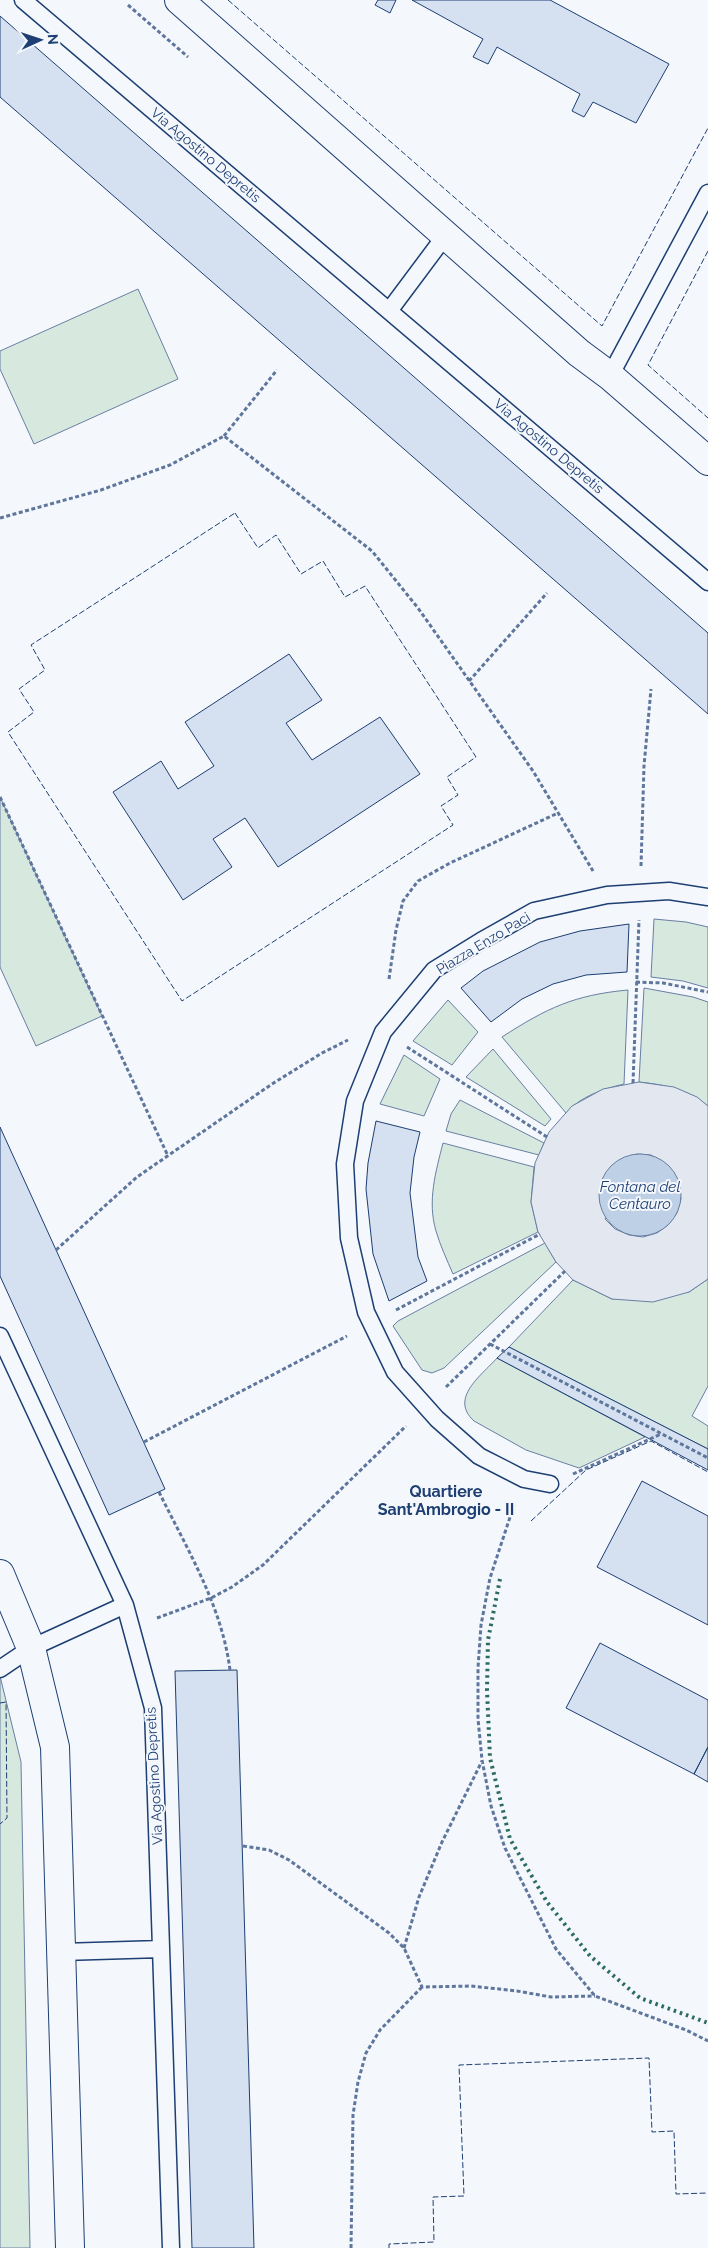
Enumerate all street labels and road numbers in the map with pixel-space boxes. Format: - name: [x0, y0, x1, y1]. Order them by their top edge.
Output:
- street label: Via Agostino Depretis: [148, 104, 264, 206]
- street label: Via Agostino Depretis: [491, 395, 607, 497]
- street label: Piazza Enzo Paci: [433, 909, 533, 977]
- street label: Via Agostino Depretis: [142, 1706, 166, 1845]

